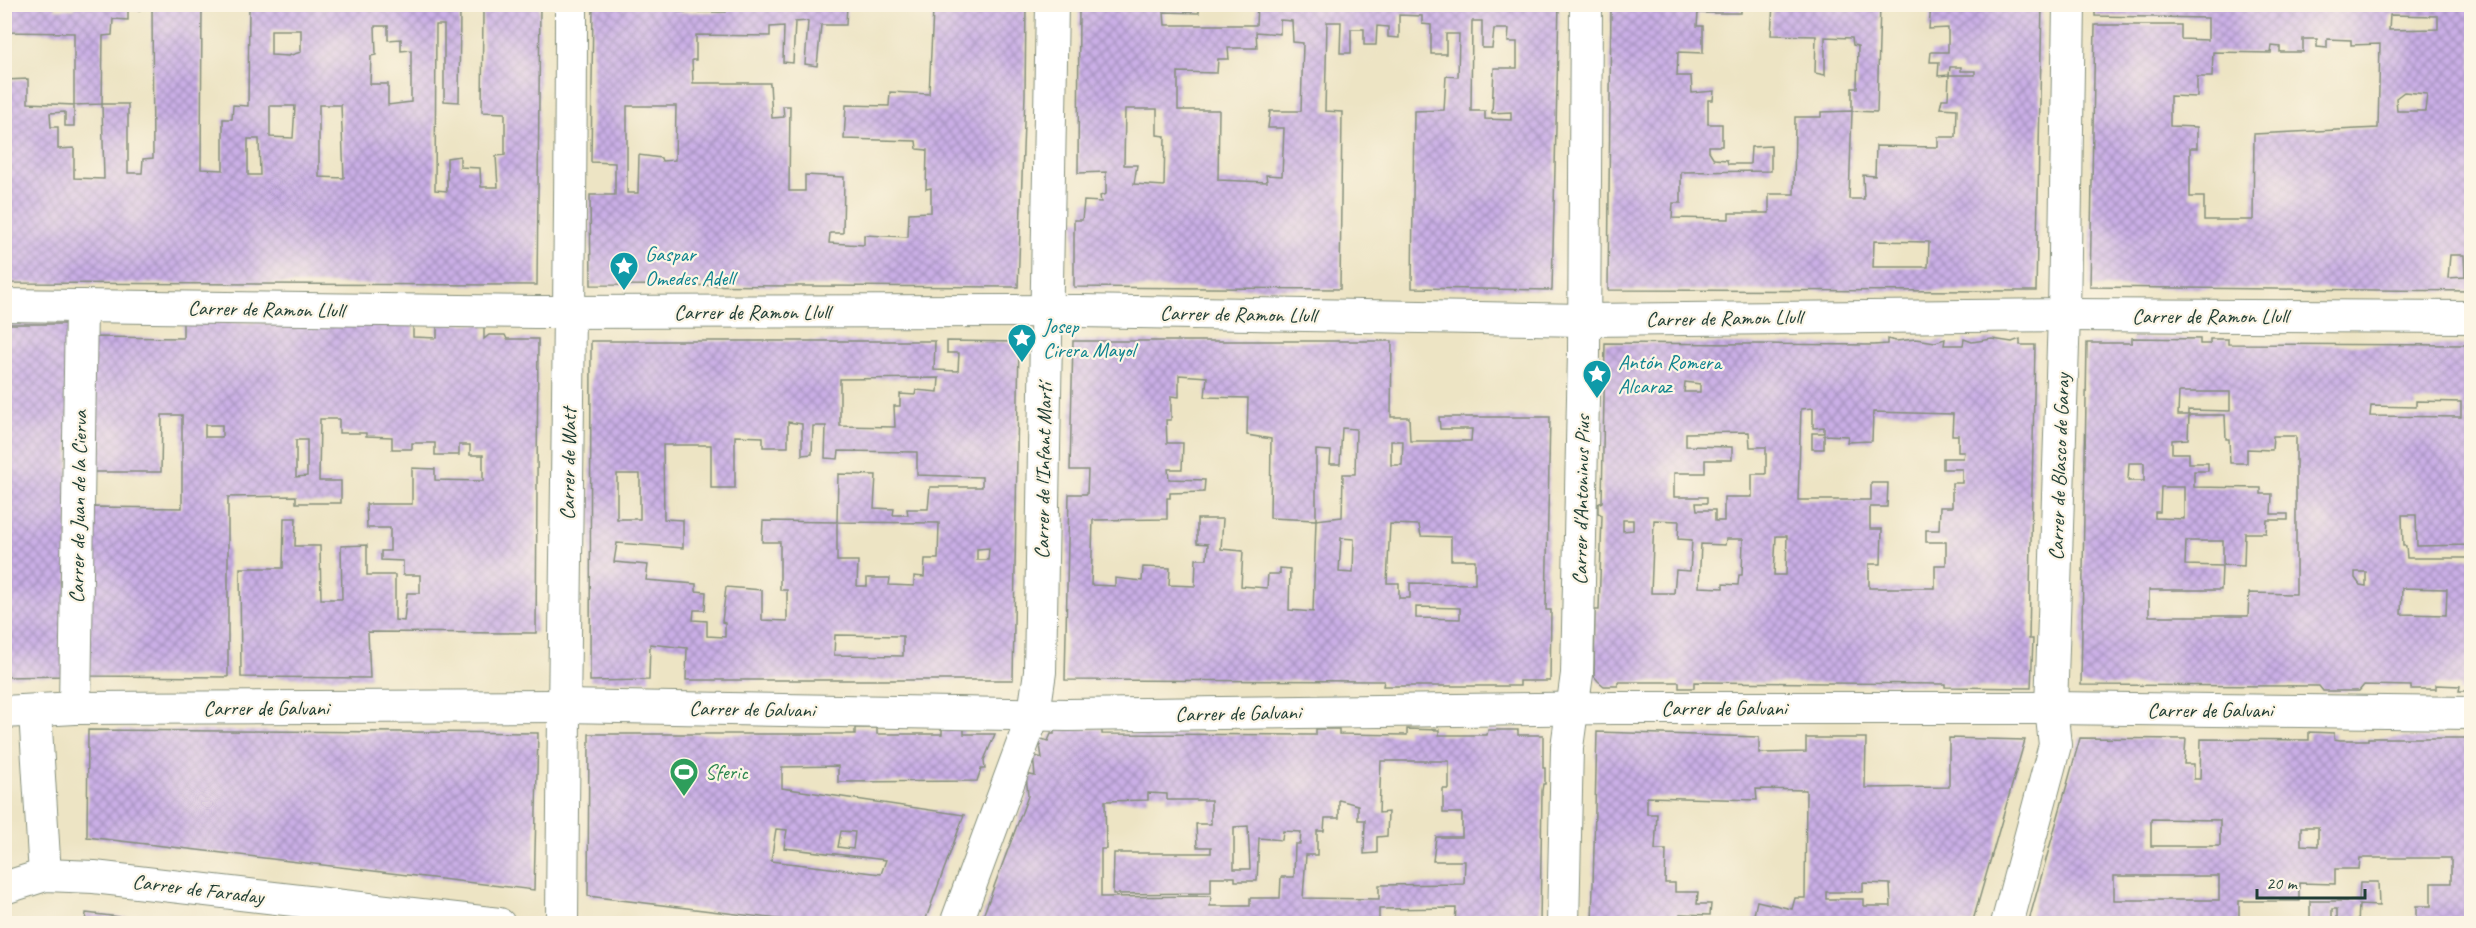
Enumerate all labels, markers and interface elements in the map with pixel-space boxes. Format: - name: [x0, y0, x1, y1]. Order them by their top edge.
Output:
- place label: Gaspar Omedes Adell: [645, 241, 738, 291]
- place icon: Gaspar Omedes Adell: [608, 250, 640, 292]
- street label: Carrer de Ramon Llull: [188, 295, 348, 323]
- street label: Carrer de Ramon Llull: [674, 299, 834, 325]
- street label: Carrer de Ramon Llull: [1160, 300, 1320, 328]
- street label: Carrer de Ramon Llull: [2132, 303, 2292, 329]
- street label: Carrer de Ramon Llull: [1646, 304, 1806, 332]
- place label: Josep Cirera Mayol: [1042, 313, 1138, 363]
- place icon: Josep Cirera Mayol: [1006, 322, 1038, 364]
- place label: Antón Romera Alcaraz: [1618, 349, 1723, 399]
- place icon: Antón Romera Alcaraz: [1581, 358, 1613, 400]
- street label: Carrer de Blasco de Garay: [2043, 371, 2075, 561]
- street label: Carrer de l'Infant Martí: [1028, 379, 1058, 559]
- street label: Carrer de Watt: [554, 405, 582, 520]
- street label: Carrer de Juan de la Cierva: [63, 409, 93, 604]
- street label: Carrer d'Antoninus Pius: [1567, 413, 1596, 585]
- street label: Carrer de Galvani: [203, 695, 332, 721]
- street label: Carrer de Galvani: [689, 695, 818, 723]
- street label: Carrer de Galvani: [1661, 695, 1790, 721]
- street label: Carrer de Galvani: [2147, 697, 2276, 723]
- street label: Carrer de Galvani: [1175, 699, 1304, 727]
- sports icon: Sferic: [668, 756, 700, 798]
- place label: Sferic: [705, 759, 749, 785]
- scale bar: [2257, 862, 2365, 900]
- street label: Carrer de Faraday: [131, 868, 267, 910]
- text: 20 m: [2266, 872, 2299, 894]

